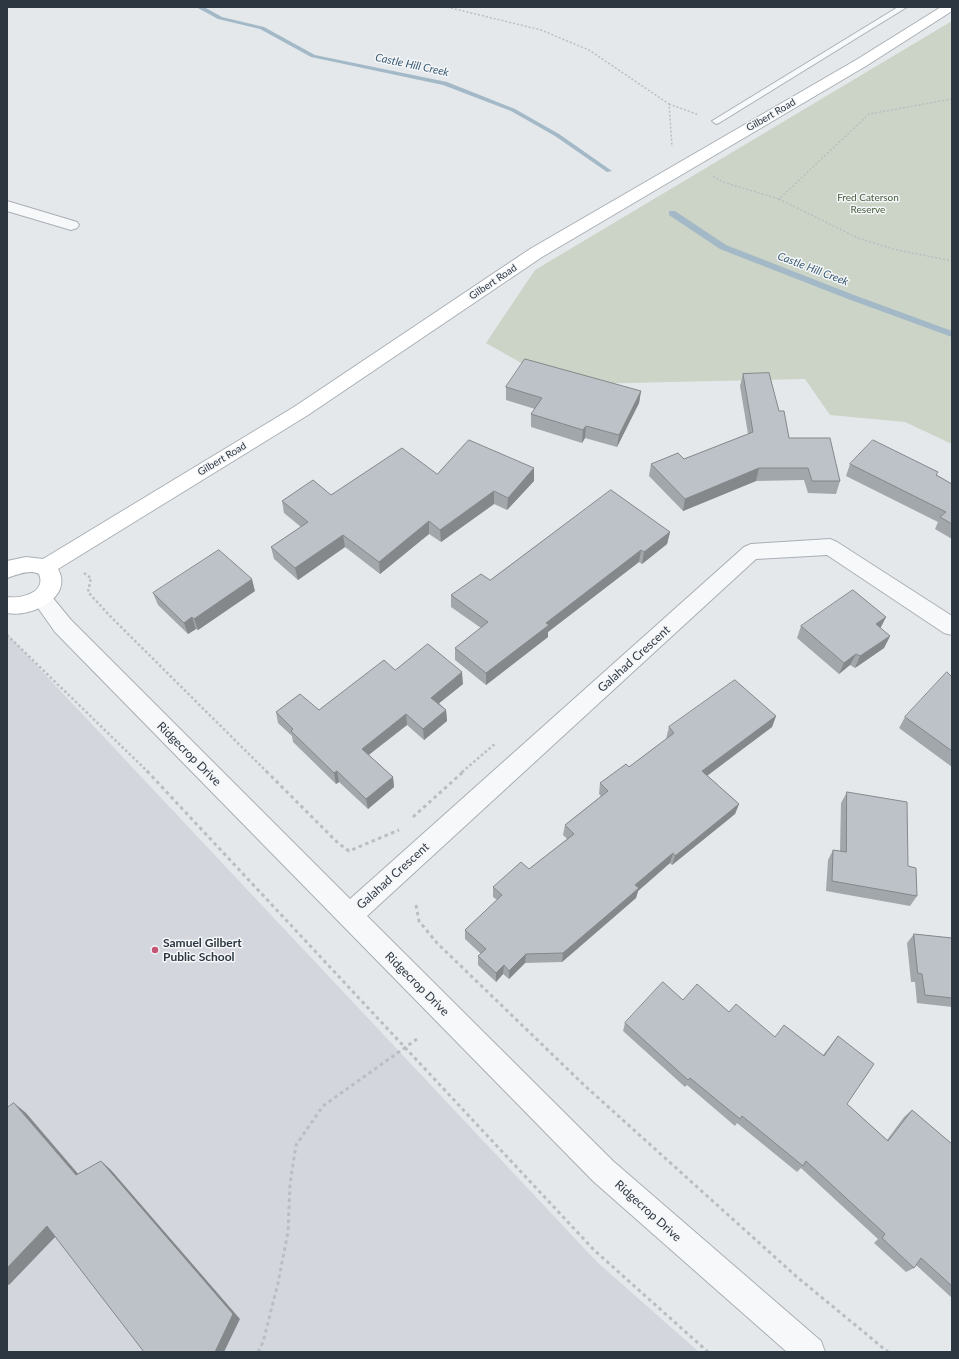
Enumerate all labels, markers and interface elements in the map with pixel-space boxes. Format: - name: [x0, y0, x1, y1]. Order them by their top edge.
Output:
- water label: Castle Hill Creek: [374, 51, 450, 79]
- street label: Gilbert Road: [744, 96, 798, 134]
- park label: Fred Caterson Reserve: [837, 192, 899, 216]
- water label: Castle Hill Creek: [776, 249, 850, 289]
- street label: Gilbert Road: [467, 262, 519, 302]
- street label: Gilbert Road: [195, 440, 249, 478]
- street label: Galahad Crescent: [595, 623, 673, 695]
- street label: Ridgecrop Drive: [154, 719, 224, 789]
- street label: Galahad Crescent: [354, 840, 432, 912]
- place label: Samuel Gilbert Public School: [163, 936, 242, 964]
- marker: Samuel Gilbert Public School: [150, 945, 160, 955]
- street label: Ridgecrop Drive: [382, 949, 452, 1019]
- street label: Ridgecrop Drive: [612, 1177, 684, 1245]

